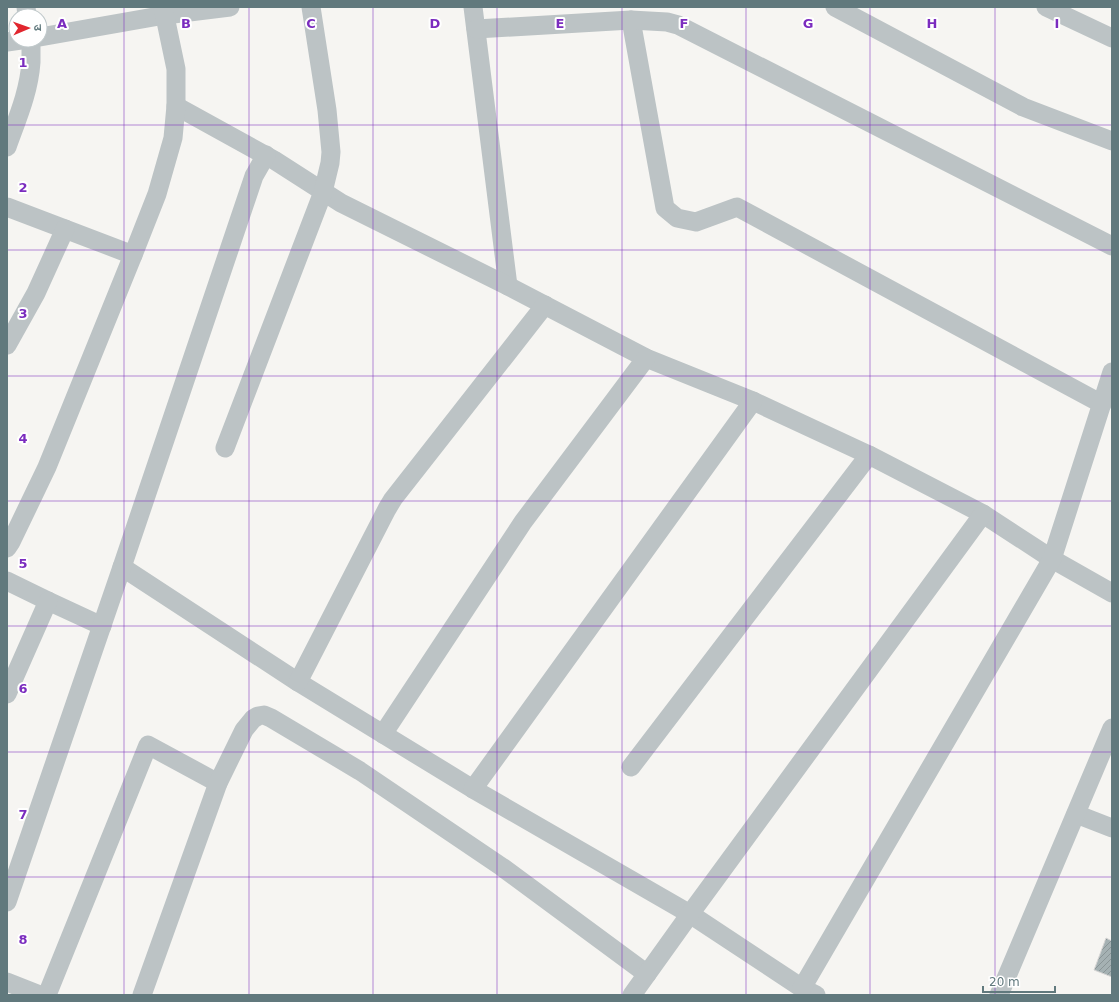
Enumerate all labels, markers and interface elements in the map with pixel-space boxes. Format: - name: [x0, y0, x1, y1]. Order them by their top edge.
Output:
- north arrow: [8, 8, 48, 48]
- text: A: [57, 16, 67, 31]
- text: B: [181, 16, 191, 31]
- text: C: [306, 16, 316, 31]
- text: D: [430, 16, 441, 31]
- text: E: [556, 16, 564, 31]
- text: F: [680, 16, 688, 31]
- text: G: [803, 16, 813, 31]
- text: H: [927, 16, 937, 31]
- text: I: [1055, 16, 1059, 31]
- text: उ: [31, 24, 44, 32]
- text: 1: [18, 55, 28, 70]
- text: 2: [18, 180, 28, 195]
- text: 3: [18, 306, 28, 321]
- text: 4: [18, 431, 28, 446]
- text: 5: [18, 556, 28, 571]
- text: 6: [18, 681, 28, 696]
- text: 7: [18, 807, 28, 822]
- text: 8: [18, 932, 28, 947]
- scale bar: [983, 968, 1055, 994]
- text: 20 m: [989, 975, 1020, 989]

